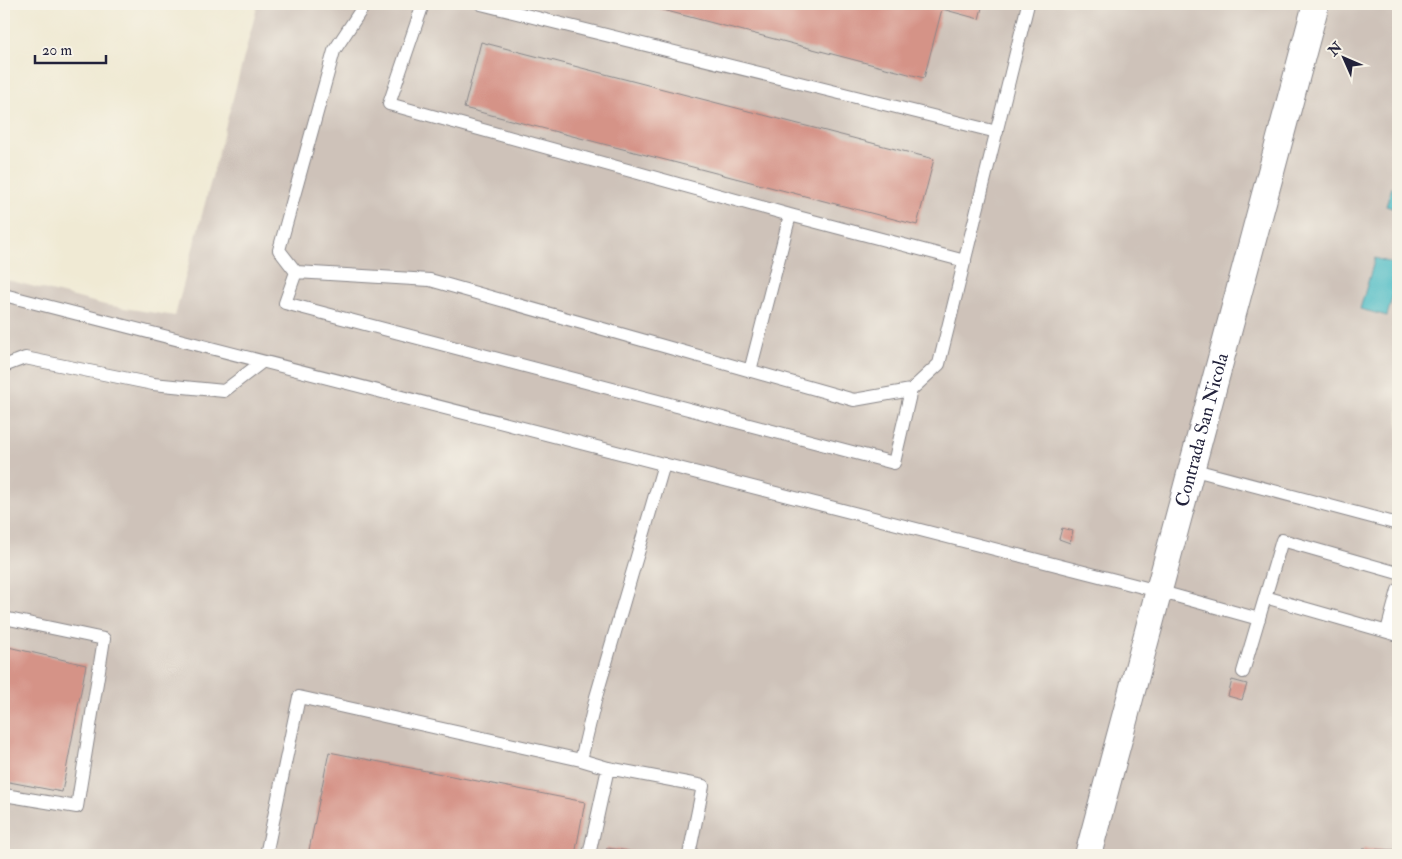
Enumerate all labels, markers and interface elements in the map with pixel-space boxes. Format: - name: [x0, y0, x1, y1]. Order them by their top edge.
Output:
- scale bar: [35, 32, 106, 64]
- north arrow: [1320, 32, 1370, 82]
- text: N: [1324, 38, 1346, 60]
- text: 20 m: [42, 41, 72, 60]
- street label: Contrada San Nicola: [1170, 350, 1234, 510]

